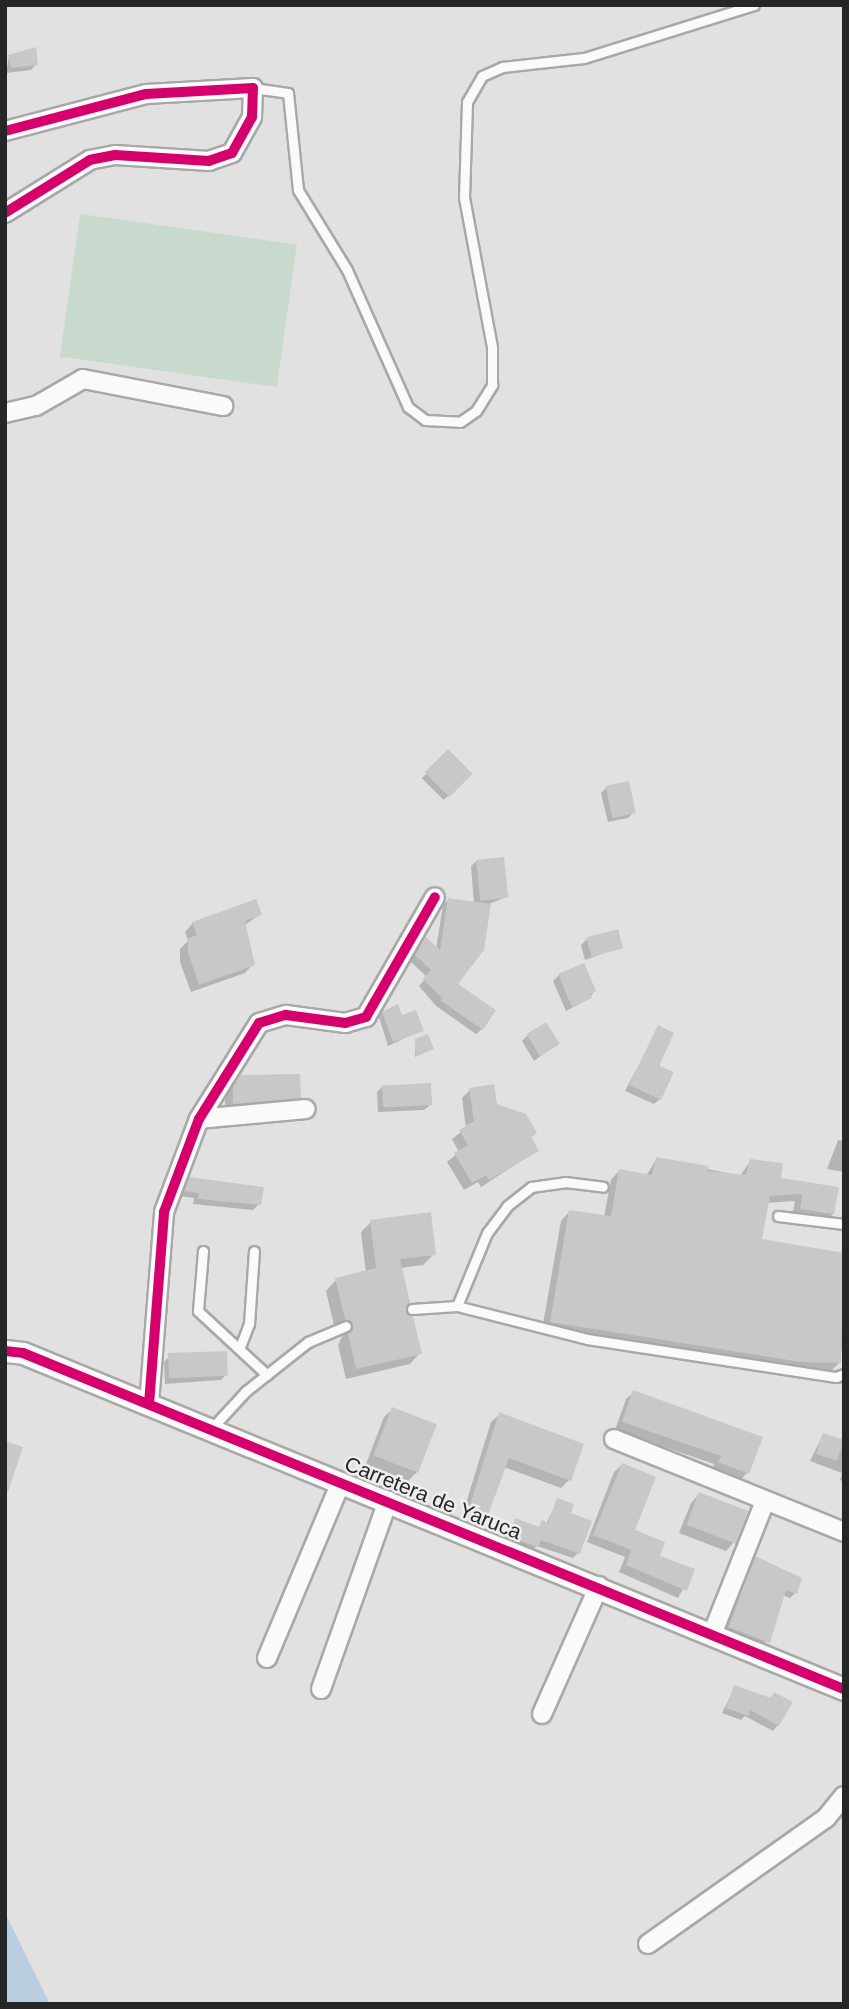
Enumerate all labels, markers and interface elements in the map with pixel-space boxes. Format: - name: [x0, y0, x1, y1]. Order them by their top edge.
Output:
- street label: Carretera de Yaruca: [341, 1451, 525, 1545]

